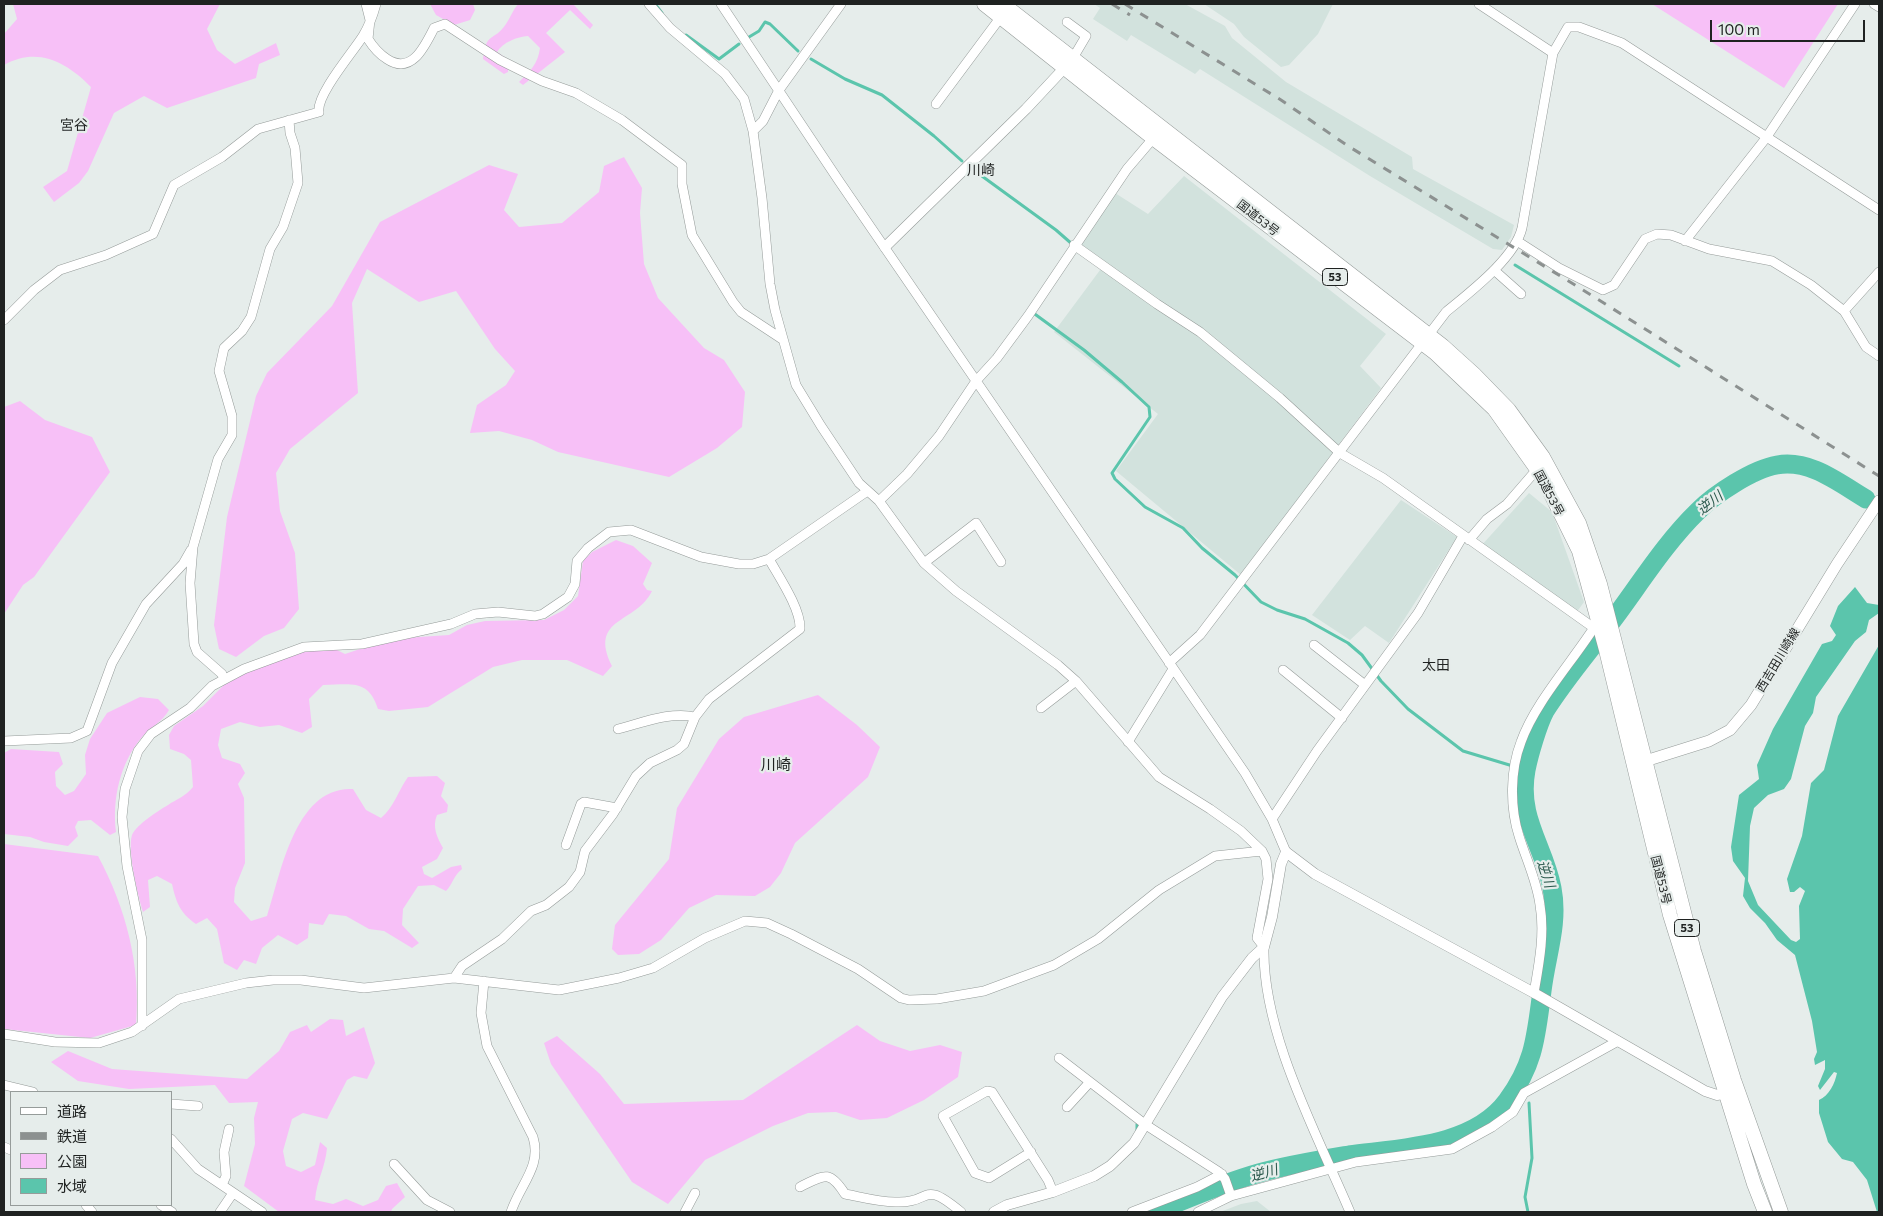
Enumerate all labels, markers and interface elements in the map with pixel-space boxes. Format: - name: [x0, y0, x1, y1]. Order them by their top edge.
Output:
- scale bar: [1713, 10, 1868, 42]
- text: 100 m: [1718, 20, 1760, 38]
- district label: 宮谷: [60, 117, 88, 133]
- district label: 川崎: [967, 162, 995, 178]
- street label: 国道53号: [1234, 197, 1282, 239]
- road number: 53: [1322, 268, 1348, 286]
- street label: 国道53号: [1531, 468, 1567, 518]
- water label: 逆川: [1694, 488, 1726, 518]
- street label: 西吉田川崎線: [1753, 625, 1803, 695]
- district label: 太田: [1422, 657, 1450, 673]
- district label: 川崎: [761, 756, 791, 774]
- street label: 国道53号: [1648, 854, 1674, 906]
- water label: 逆川: [1534, 858, 1558, 890]
- road number: 53: [1674, 920, 1700, 936]
- legend: [10, 1091, 172, 1206]
- text: 道路: [57, 1102, 87, 1120]
- text: 鉄道: [57, 1127, 87, 1145]
- text: 公園: [57, 1152, 87, 1170]
- water label: 逆川: [1248, 1161, 1280, 1185]
- text: 水域: [57, 1177, 87, 1195]

